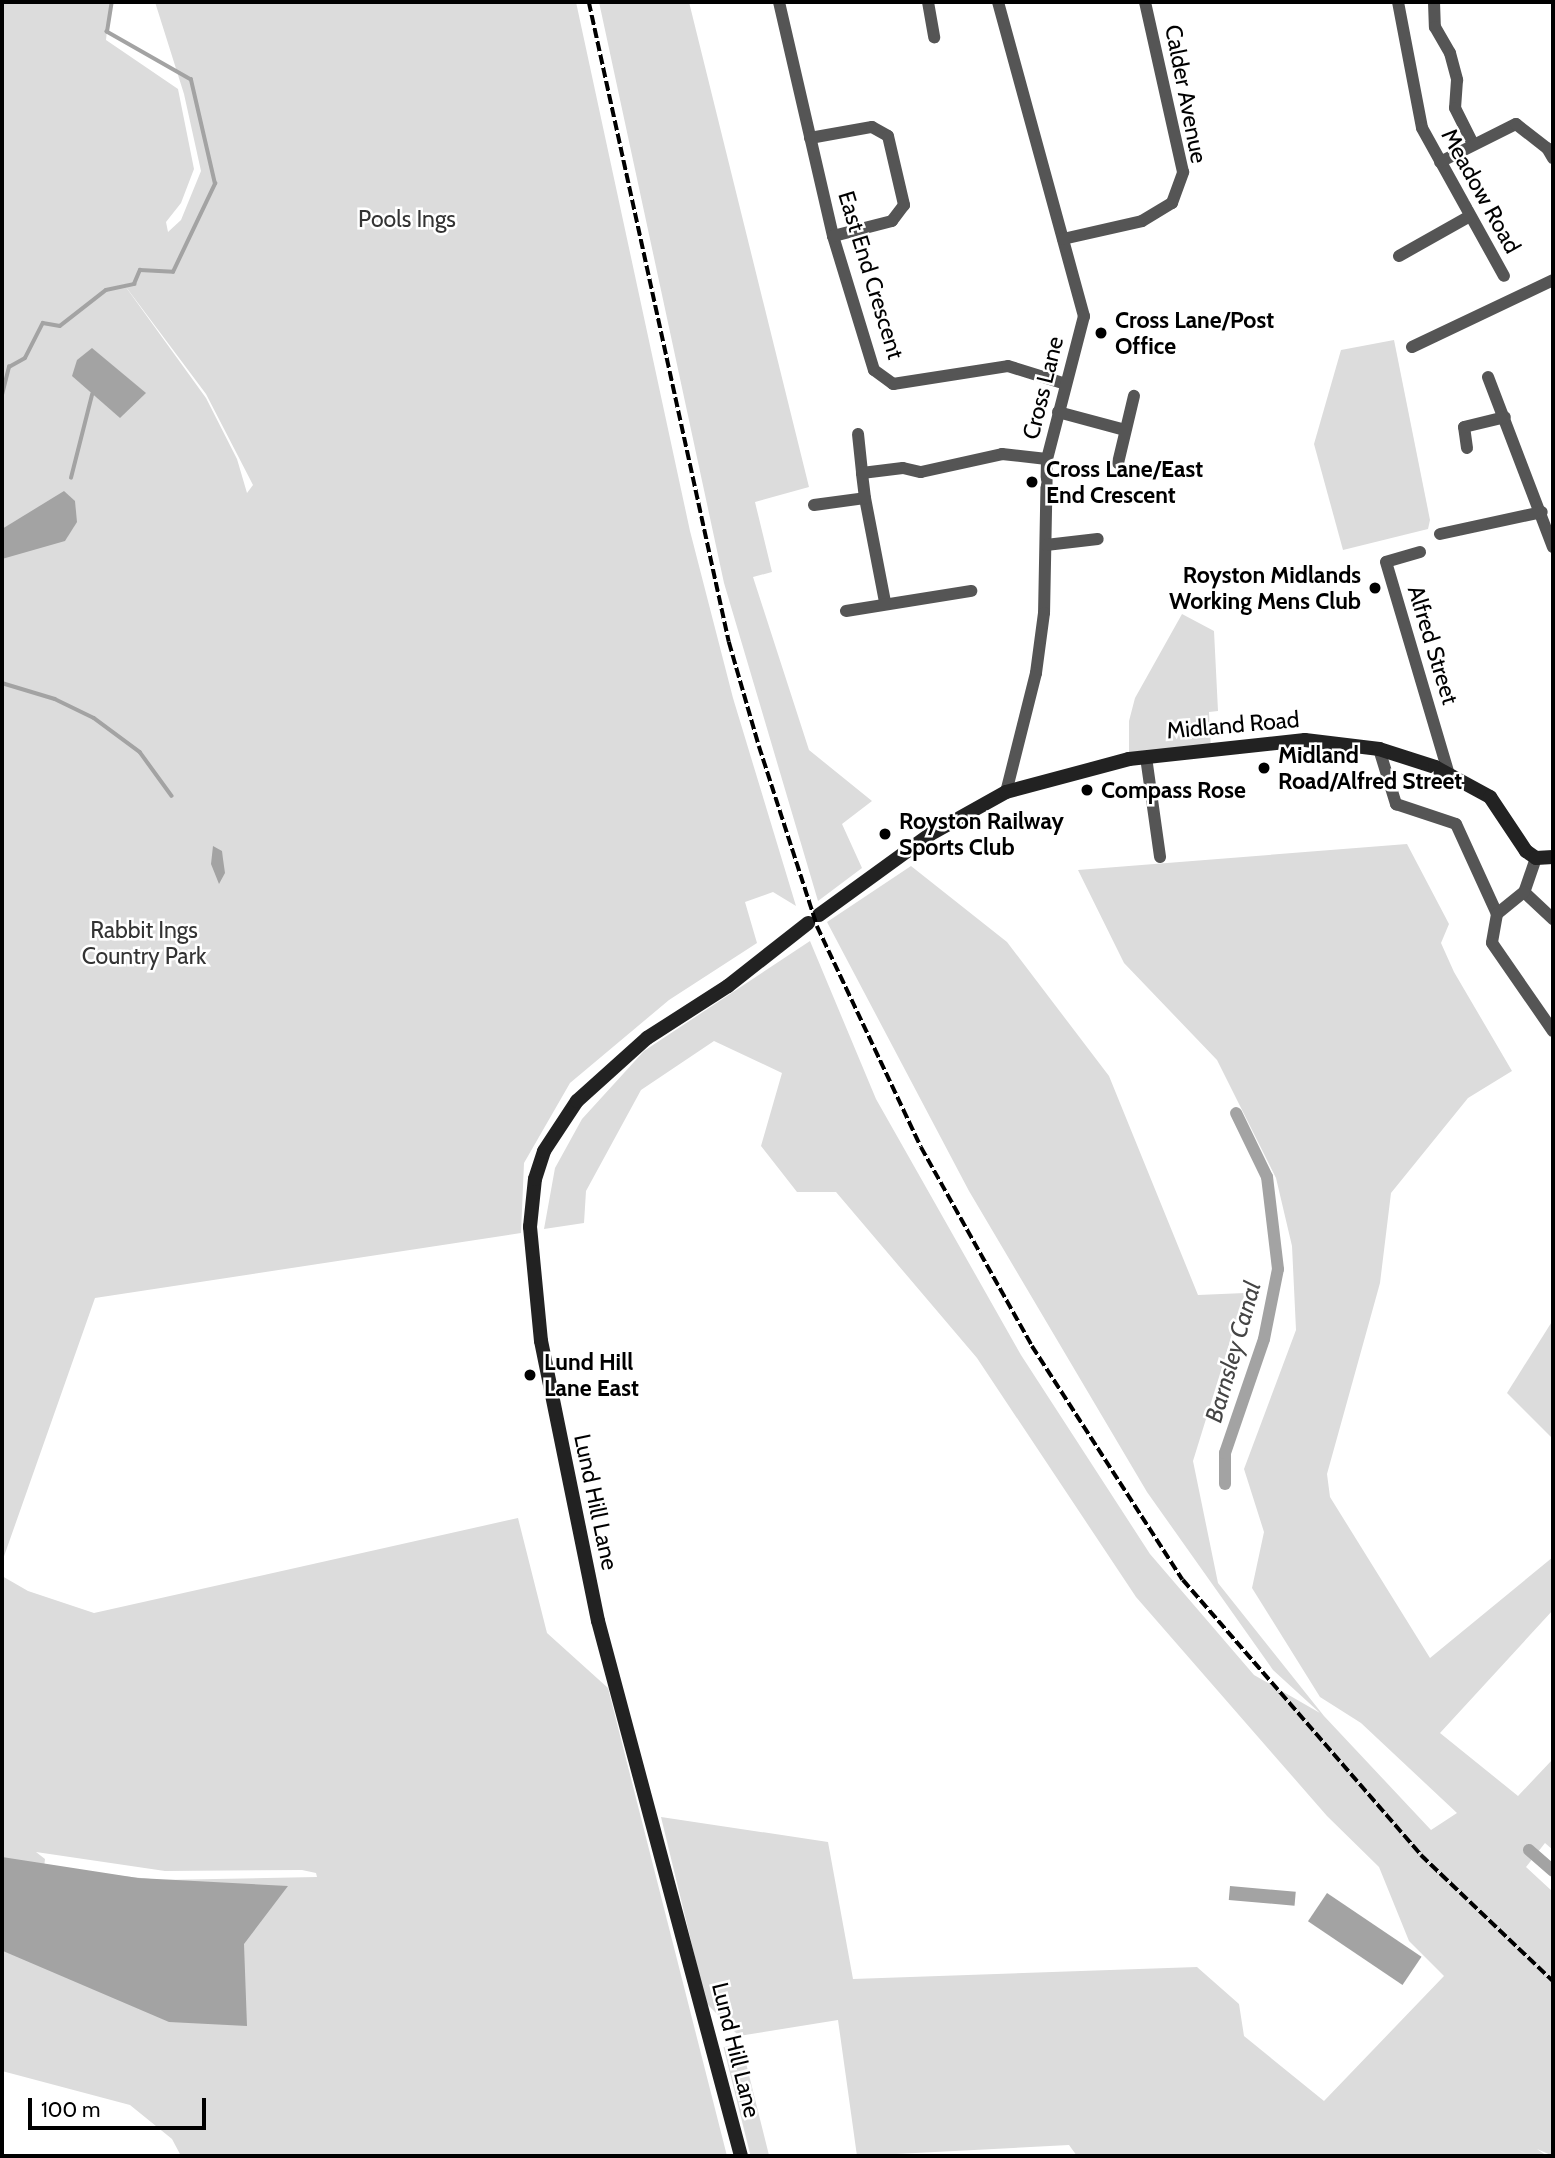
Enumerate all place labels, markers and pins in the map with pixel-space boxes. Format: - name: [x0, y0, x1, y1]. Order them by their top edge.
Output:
- place label: Cross Lane/Post Office: [1115, 306, 1274, 360]
- marker: Cross Lane/Post Office: [1093, 325, 1109, 341]
- place label: Cross Lane/East End Crescent: [1046, 455, 1203, 509]
- marker: Cross Lane/East End Crescent: [1024, 474, 1040, 490]
- place label: Royston Midlands Working Mens Club: [1169, 561, 1361, 615]
- marker: Royston Midlands Working Mens Club: [1367, 580, 1383, 596]
- place label: Midland Road/Alfred Street: [1278, 741, 1462, 795]
- marker: Midland Road/Alfred Street: [1256, 760, 1272, 776]
- place label: Compass Rose: [1101, 776, 1246, 804]
- marker: Compass Rose: [1079, 782, 1095, 798]
- place label: Royston Railway Sports Club: [899, 807, 1064, 861]
- marker: Royston Railway Sports Club: [877, 826, 893, 842]
- place label: Lund Hill Lane East: [544, 1348, 639, 1402]
- marker: Lund Hill Lane East: [522, 1367, 538, 1383]

